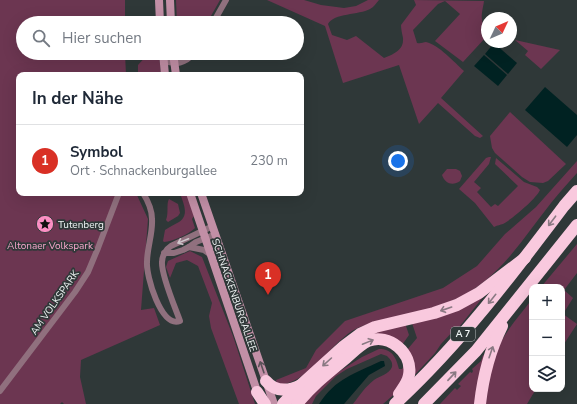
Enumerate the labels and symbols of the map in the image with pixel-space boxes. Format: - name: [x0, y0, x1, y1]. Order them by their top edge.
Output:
- north arrow: [481, 12, 517, 48]
- your location: [388, 151, 408, 171]
- place icon: Tutenberg: [35, 214, 55, 234]
- one-way arrow: [548, 216, 556, 227]
- place label: Tutenberg: [58, 218, 104, 232]
- street label: SCHNACKENBURGALLEE: [208, 237, 260, 354]
- one-way arrow: [177, 238, 189, 245]
- park label: Altonaer Volkspark: [7, 239, 94, 253]
- pin: 1: [255, 262, 281, 295]
- street label: AM VOLKSPARK: [27, 267, 83, 338]
- one-way arrow: [488, 294, 496, 305]
- one-way arrow: [440, 306, 452, 314]
- road number: A 7: [451, 327, 475, 341]
- one-way arrow: [362, 338, 374, 346]
- one-way arrow: [488, 346, 495, 359]
- one-way arrow: [322, 357, 332, 366]
- one-way arrow: [257, 361, 265, 373]
- one-way arrow: [447, 372, 456, 382]

